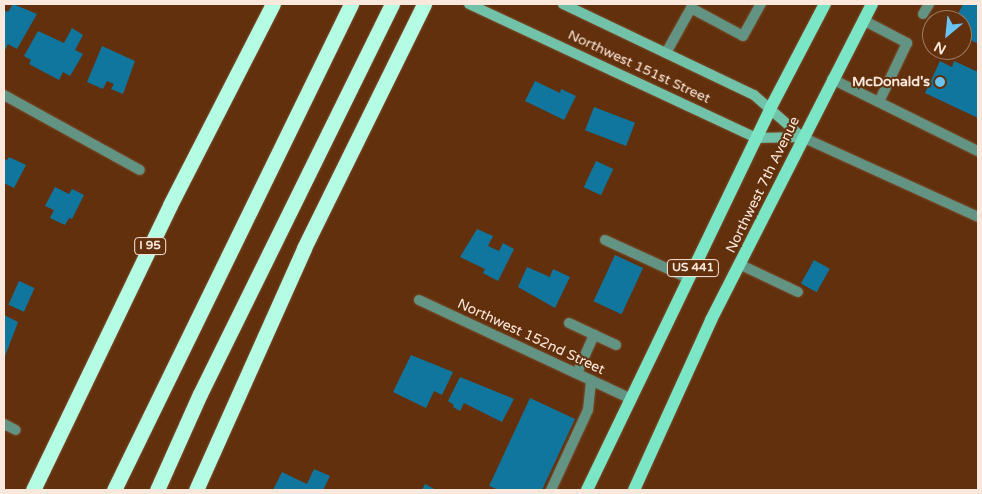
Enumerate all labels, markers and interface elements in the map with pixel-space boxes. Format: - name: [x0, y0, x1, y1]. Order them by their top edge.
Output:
- north arrow: [922, 10, 972, 60]
- street label: Northwest 151st Street: [565, 27, 713, 107]
- text: N: [931, 38, 949, 58]
- place label: McDonald's: [852, 74, 930, 90]
- marker: McDonald's: [934, 76, 946, 88]
- street label: Northwest 7th Avenue: [723, 114, 803, 256]
- road number: I 95: [134, 237, 166, 256]
- road number: US 441: [667, 258, 719, 278]
- street label: Northwest 152nd Street: [455, 295, 607, 379]

